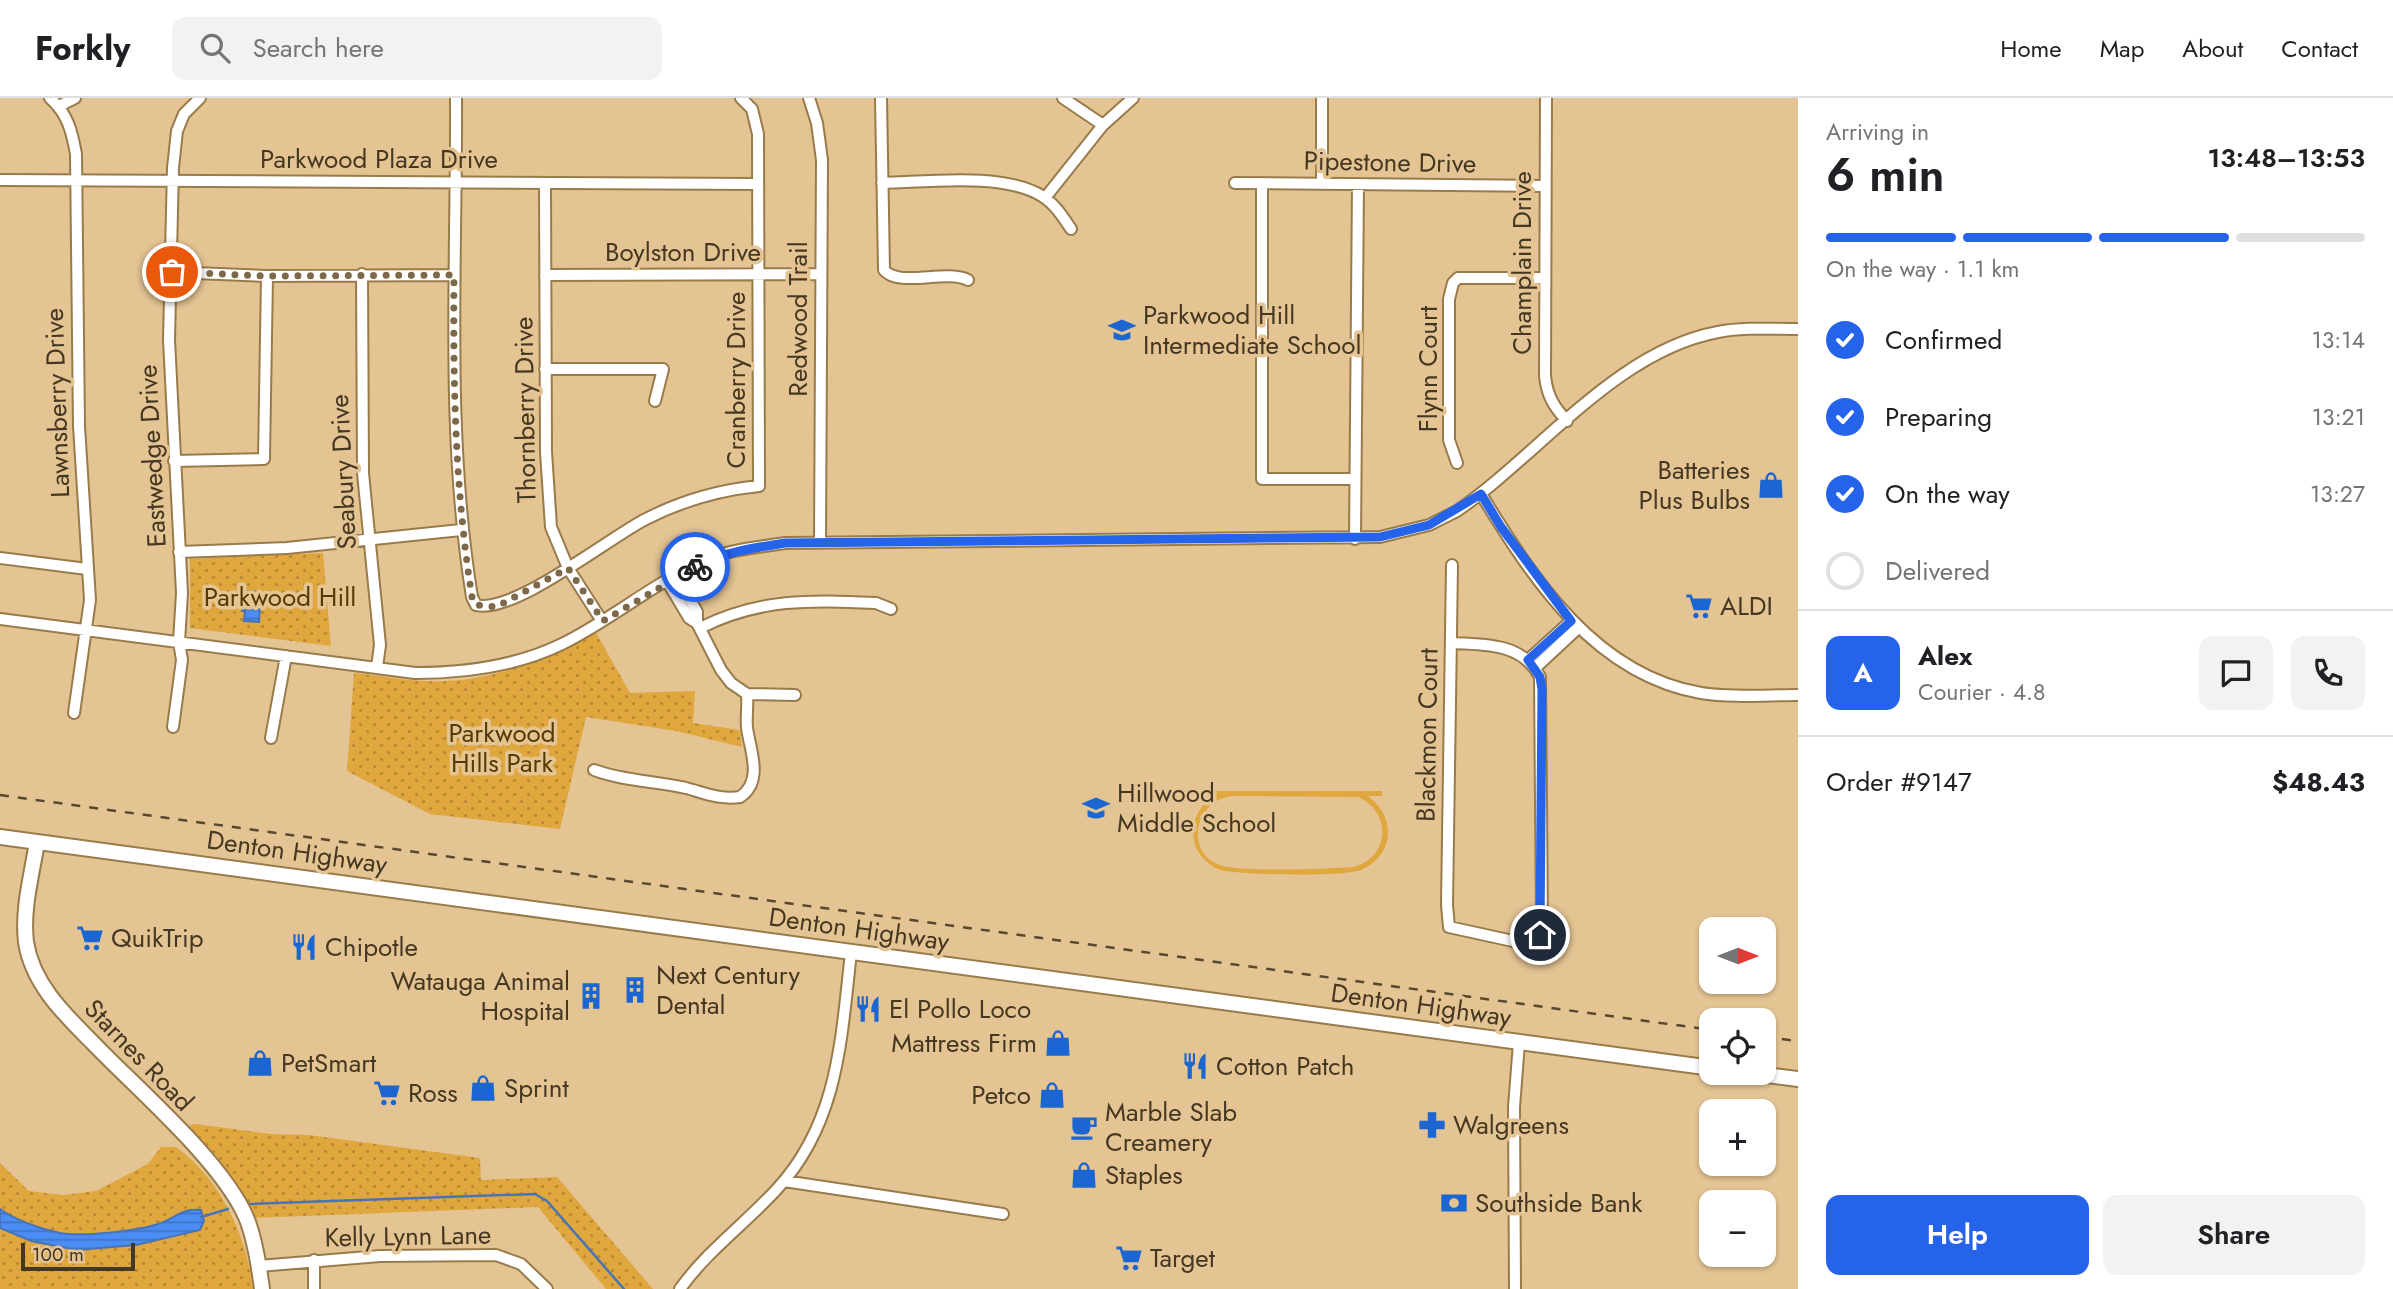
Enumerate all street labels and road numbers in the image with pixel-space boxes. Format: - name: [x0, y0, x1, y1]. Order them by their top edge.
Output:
- street label: Parkwood Plaza Drive: [260, 140, 498, 178]
- street label: Pipestone Drive: [1303, 141, 1477, 183]
- street label: Champlain Drive: [1503, 171, 1541, 355]
- street label: Boylston Drive: [605, 233, 761, 271]
- street label: Redwood Trail: [779, 241, 817, 397]
- street label: Cranberry Drive: [717, 292, 755, 468]
- street label: Flynn Court: [1409, 305, 1447, 432]
- street label: Lawnsberry Drive: [35, 308, 79, 498]
- street label: Thornberry Drive: [504, 316, 546, 504]
- street label: Eastwedge Drive: [128, 364, 176, 548]
- street label: Seabury Drive: [320, 393, 366, 551]
- street label: Blackmon Court: [1406, 647, 1448, 822]
- street label: Denton Highway: [204, 821, 390, 884]
- street label: Denton Highway: [766, 898, 952, 961]
- street label: Denton Highway: [1328, 974, 1514, 1037]
- street label: Starnes Road: [76, 990, 202, 1120]
- street label: Kelly Lynn Lane: [324, 1216, 492, 1256]

